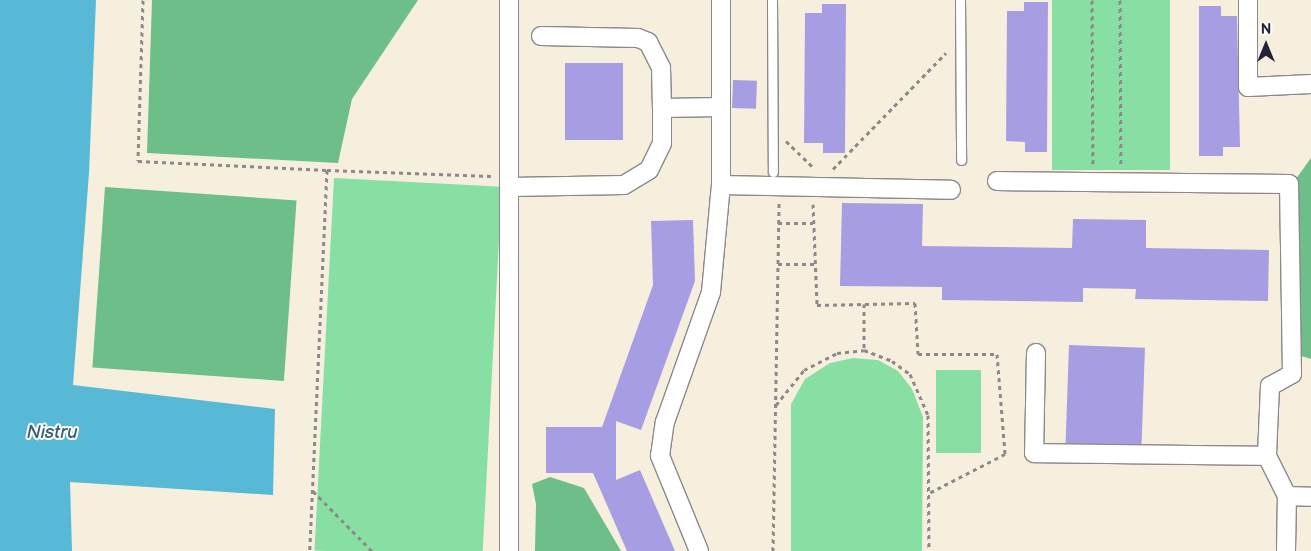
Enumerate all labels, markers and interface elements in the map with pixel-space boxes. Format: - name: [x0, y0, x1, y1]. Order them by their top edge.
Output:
- north arrow: [1241, 20, 1291, 70]
- text: N: [1261, 21, 1271, 38]
- water label: Nistru: [26, 422, 78, 444]

